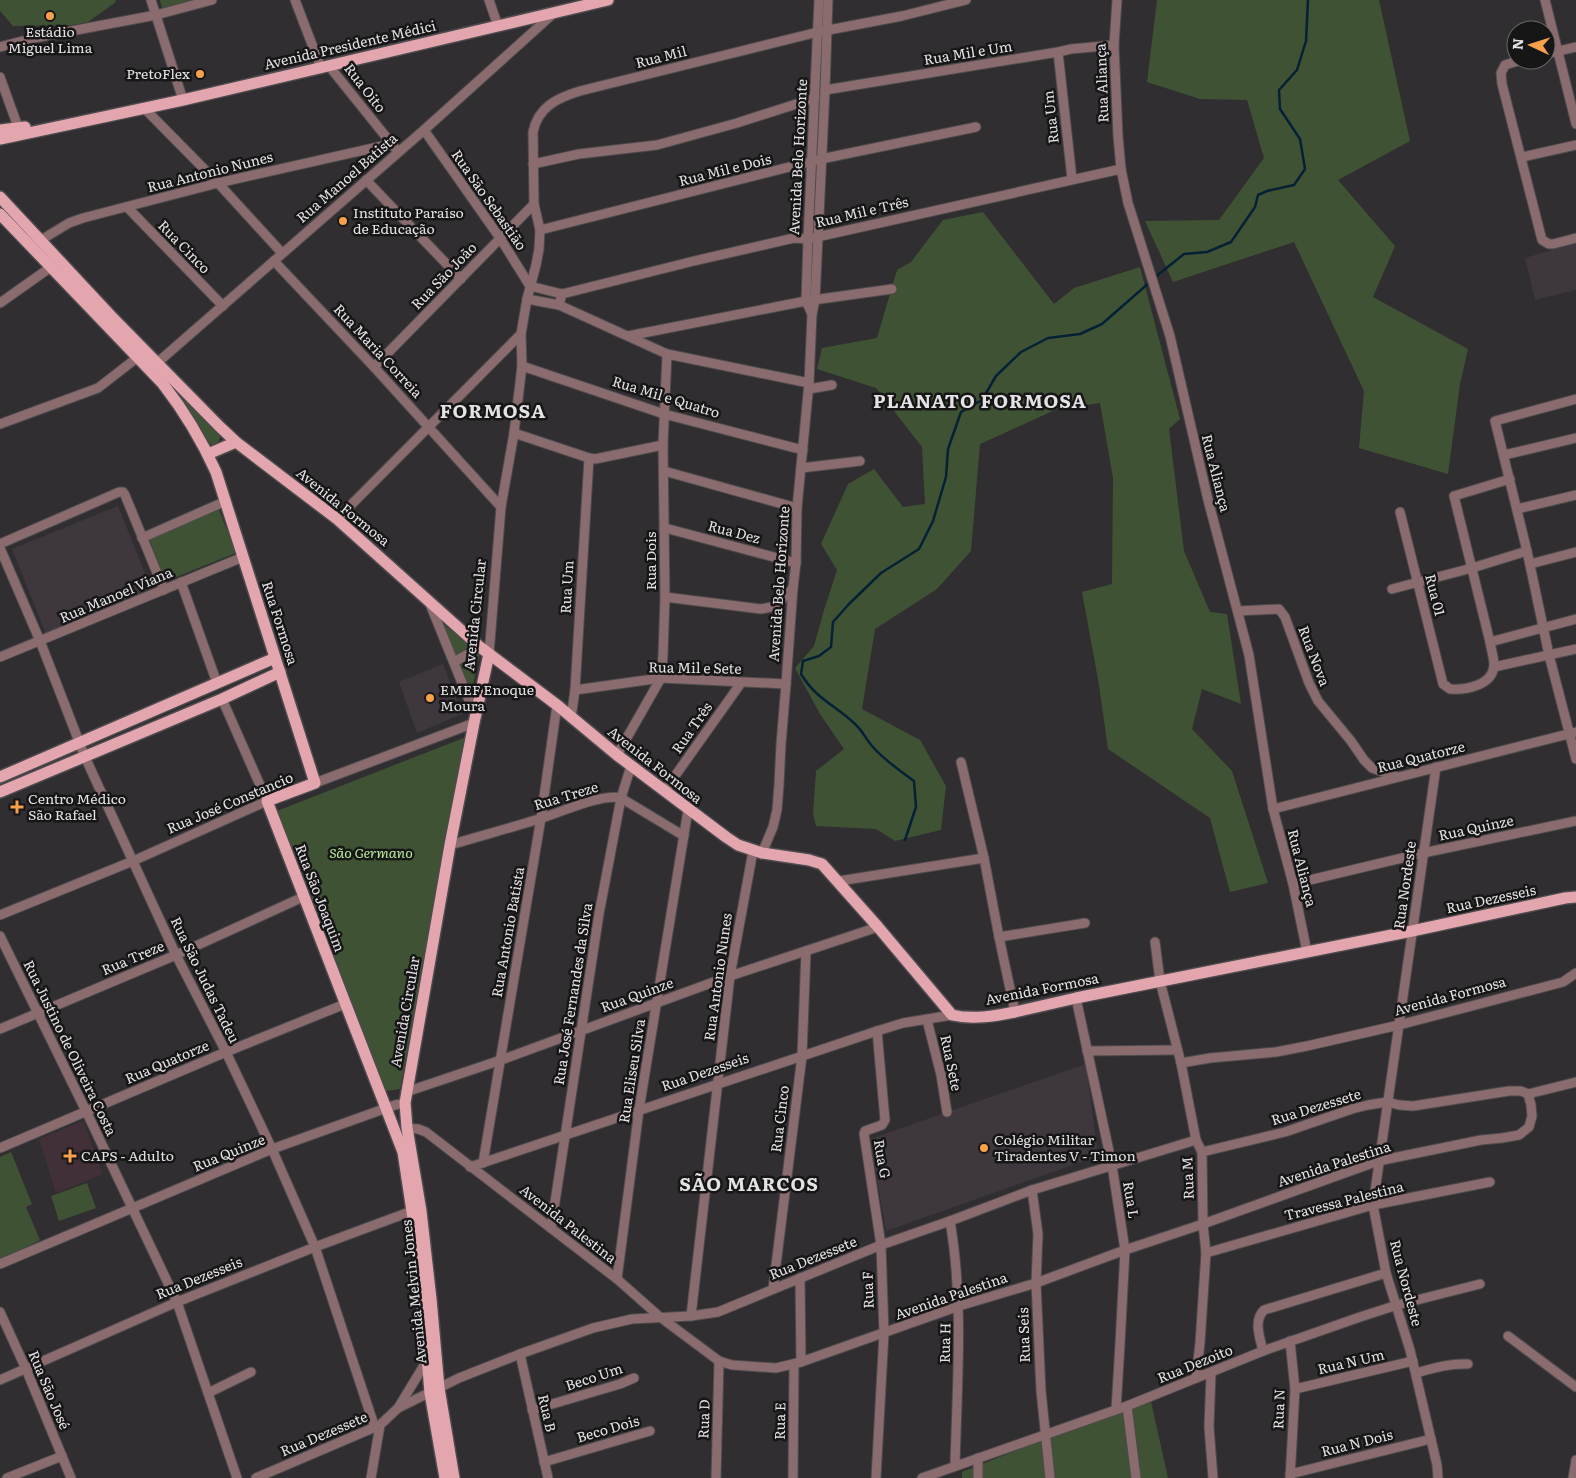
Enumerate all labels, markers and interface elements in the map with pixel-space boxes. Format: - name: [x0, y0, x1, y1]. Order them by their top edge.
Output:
- marker: Estádio Miguel Lima: [44, 10, 56, 22]
- street label: Avenida Presidente Médici: [262, 14, 438, 74]
- north arrow: [1506, 20, 1556, 70]
- place label: Estádio Miguel Lima: [8, 21, 93, 57]
- street label: Rua Mil e Um: [922, 35, 1014, 69]
- text: N: [1507, 37, 1527, 51]
- street label: Rua Mil: [633, 40, 689, 72]
- street label: Rua Aliança: [1090, 43, 1112, 123]
- street label: Rua Oito: [340, 59, 391, 116]
- place label: PretoFlex: [126, 63, 190, 83]
- marker: PretoFlex: [194, 68, 206, 80]
- street label: Avenida Belo Horizonte: [783, 78, 811, 236]
- street label: Rua Um: [1037, 89, 1063, 145]
- street label: Rua Manoel Batista: [292, 127, 401, 227]
- street label: Rua São Sebastião: [448, 145, 532, 254]
- street label: Rua Antonio Nunes: [145, 146, 275, 196]
- street label: Rua Mil e Dois: [676, 148, 773, 190]
- street label: Rua Mil e Três: [813, 191, 910, 231]
- place label: Instituto Paraíso de Educação: [353, 202, 464, 238]
- street label: Rua Cinco: [154, 215, 215, 278]
- marker: Instituto Paraíso de Educação: [337, 215, 349, 227]
- street label: Rua São João: [406, 237, 481, 313]
- street label: Rua Maria Correia: [330, 299, 428, 402]
- street label: Rua Mil e Quatro: [610, 370, 723, 422]
- district label: PLANATO FORMOSA: [873, 386, 1087, 414]
- district label: FORMOSA: [440, 396, 546, 424]
- street label: Rua Aliança: [1198, 432, 1236, 514]
- street label: Avenida Formosa: [293, 462, 395, 550]
- street label: Avenida Belo Horizonte: [763, 505, 793, 663]
- street label: Rua Dez: [706, 514, 763, 548]
- street label: Rua Dois: [640, 532, 660, 590]
- street label: Avenida Circular: [458, 558, 490, 672]
- street label: Rua Um: [555, 559, 577, 614]
- street label: Rua Manoel Viana: [56, 561, 176, 627]
- street label: Rua 01: [1421, 572, 1451, 618]
- street label: Rua Formosa: [258, 578, 304, 668]
- street label: Rua Nova: [1294, 622, 1336, 689]
- street label: Rua Mil e Sete: [648, 656, 742, 678]
- place label: EMEF Enoque Moura: [440, 679, 534, 715]
- marker: EMEF Enoque Moura: [424, 692, 436, 704]
- street label: Rua Três: [666, 698, 716, 757]
- street label: Avenida Formosa: [604, 721, 707, 808]
- street label: Rua Quatorze: [1375, 735, 1467, 777]
- street label: Rua José Constancio: [163, 766, 296, 838]
- street label: Rua Treze: [531, 776, 600, 814]
- place label: Centro Médico São Rafael: [28, 788, 126, 824]
- marker: Centro Médico São Rafael: [10, 800, 24, 814]
- street label: Rua Quinze: [1436, 809, 1515, 845]
- street label: Rua Aliança: [1284, 827, 1322, 909]
- street label: Rua Nordeste: [1388, 839, 1420, 930]
- street label: Rua São Joaquim: [291, 841, 351, 955]
- park label: São Germano: [329, 842, 413, 862]
- street label: Rua Antonio Batista: [486, 865, 528, 999]
- street label: Rua Dezesseis: [1444, 879, 1538, 917]
- street label: Rua José Fernandes da Silva: [548, 901, 596, 1086]
- street label: Rua Antonio Nunes: [698, 912, 736, 1042]
- street label: Rua São Judas Tadeu: [167, 913, 245, 1046]
- street label: Rua Treze: [98, 935, 167, 979]
- street label: Avenida Circular: [384, 954, 424, 1069]
- street label: Rua Justino de Oliveira Costa: [20, 956, 122, 1139]
- street label: Avenida Formosa: [983, 967, 1101, 1009]
- street label: Avenida Formosa: [1392, 970, 1508, 1020]
- street label: Rua Quinze: [597, 972, 676, 1016]
- street label: Rua Eliseu Silva: [613, 1017, 649, 1124]
- street label: Rua Sete: [936, 1033, 968, 1093]
- street label: Rua Quatorze: [121, 1034, 212, 1088]
- street label: Rua Dezesseis: [658, 1047, 751, 1095]
- street label: Rua Dezessete: [1268, 1083, 1363, 1129]
- street label: Rua Cinco: [765, 1084, 793, 1154]
- street label: Rua Quinze: [190, 1129, 268, 1176]
- place label: Colégio Militar Tiradentes V - Timon: [994, 1129, 1136, 1165]
- street label: Avenida Palestina: [1275, 1135, 1393, 1191]
- street label: Rua G: [870, 1138, 896, 1180]
- marker: Colégio Militar Tiradentes V - Timon: [978, 1142, 990, 1154]
- place label: CAPS - Adulto: [81, 1145, 174, 1165]
- marker: CAPS - Adulto: [63, 1149, 77, 1163]
- street label: Rua M: [1176, 1156, 1198, 1200]
- district label: SÃO MARCOS: [679, 1169, 819, 1197]
- street label: Travessa Palestina: [1282, 1175, 1406, 1225]
- street label: Avenida Palestina: [516, 1179, 622, 1268]
- street label: Rua L: [1119, 1180, 1145, 1220]
- street label: Avenida Melvin Jones: [395, 1219, 431, 1365]
- street label: Rua Dezessete: [766, 1230, 860, 1284]
- street label: Rua Nordeste: [1386, 1237, 1428, 1328]
- street label: Rua Dezesseis: [152, 1251, 245, 1303]
- street label: Avenida Palestina: [892, 1266, 1010, 1324]
- street label: Rua F: [856, 1271, 878, 1309]
- street label: Rua Seis: [1012, 1307, 1034, 1363]
- street label: Rua H: [934, 1323, 954, 1363]
- street label: Rua Dezoito: [1154, 1339, 1235, 1387]
- street label: Rua N Um: [1315, 1344, 1386, 1378]
- street label: Rua São José: [24, 1347, 76, 1432]
- street label: Beco Um: [563, 1357, 625, 1395]
- street label: Rua N: [1267, 1388, 1289, 1430]
- street label: Rua B: [534, 1392, 562, 1434]
- street label: Rua D: [692, 1399, 714, 1439]
- street label: Rua E: [769, 1402, 789, 1440]
- street label: Rua Dezessete: [277, 1406, 370, 1460]
- street label: Beco Dois: [574, 1410, 641, 1447]
- street label: Rua N Dois: [1319, 1423, 1395, 1461]

